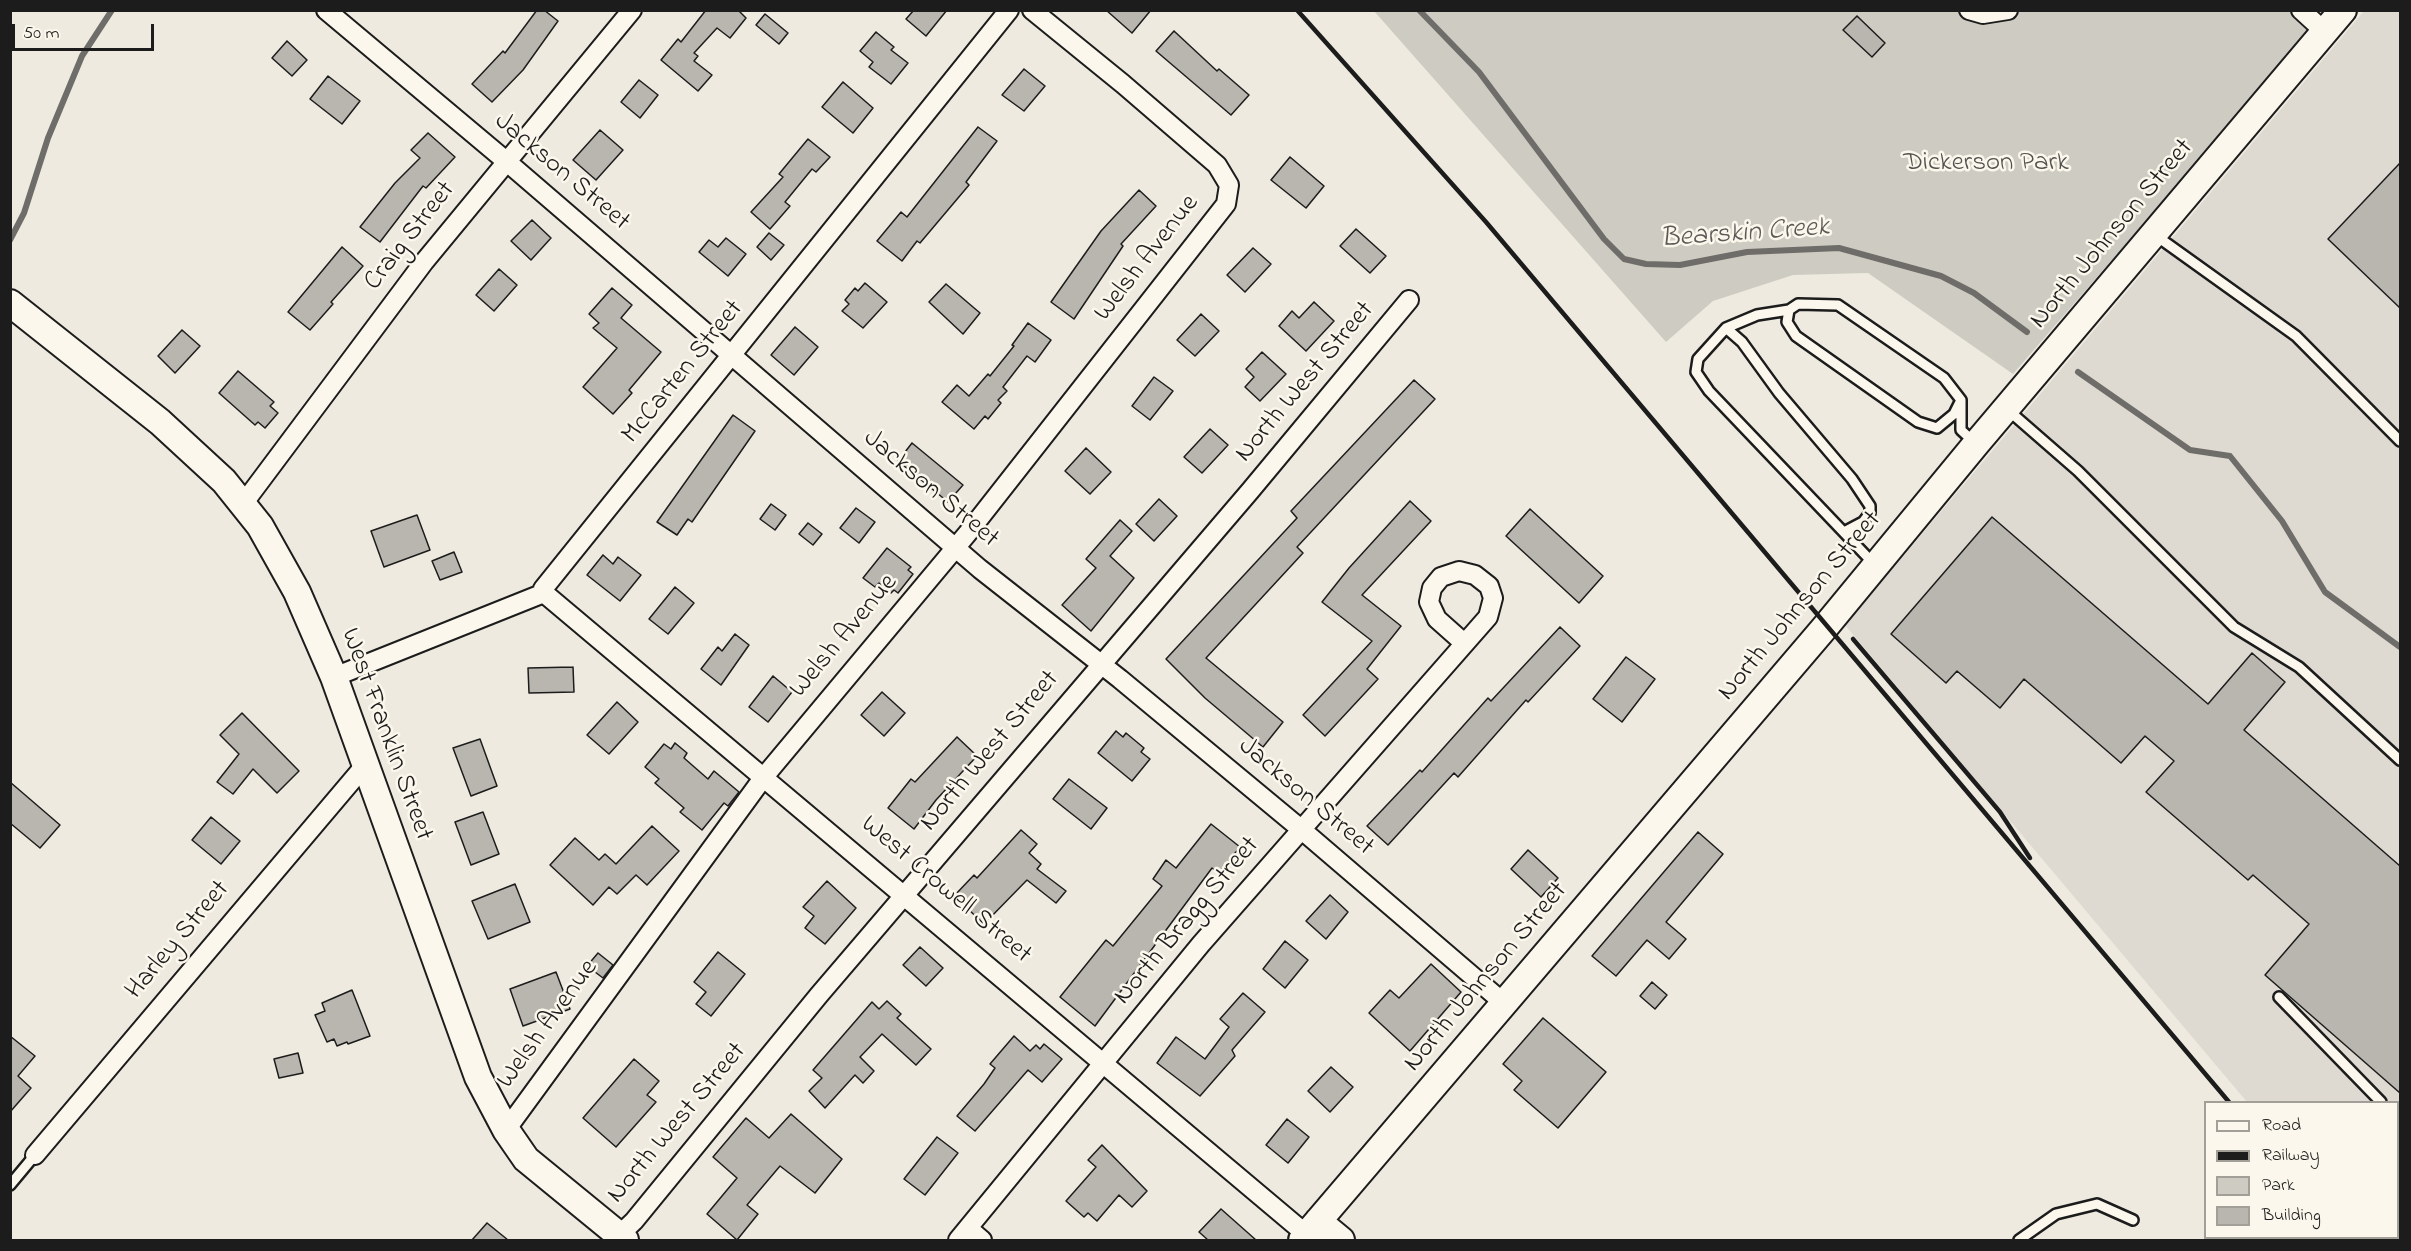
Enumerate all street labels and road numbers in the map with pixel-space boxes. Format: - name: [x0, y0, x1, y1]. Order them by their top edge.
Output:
- street label: Jackson Street: [486, 107, 636, 239]
- street label: North Johnson Street: [2024, 134, 2202, 336]
- street label: Craig Street: [358, 176, 464, 298]
- street label: Welsh Avenue: [1089, 189, 1207, 329]
- street label: McCarten Street: [616, 295, 752, 451]
- street label: North West Street: [1229, 296, 1383, 470]
- street label: Jackson Street: [855, 424, 1005, 556]
- street label: North Johnson Street: [1712, 506, 1890, 708]
- street label: Welsh Avenue: [784, 569, 906, 705]
- street label: West Franklin Street: [332, 624, 438, 846]
- street label: North West Street: [914, 665, 1068, 839]
- street label: Jackson Street: [1230, 732, 1380, 864]
- street label: West Crowell Street: [853, 810, 1037, 972]
- street label: North Bragg Street: [1108, 831, 1268, 1013]
- street label: Harley Street: [120, 875, 238, 1007]
- street label: North Johnson Street: [1398, 877, 1576, 1079]
- street label: Welsh Avenue: [491, 954, 607, 1096]
- street label: North West Street: [601, 1037, 755, 1211]

